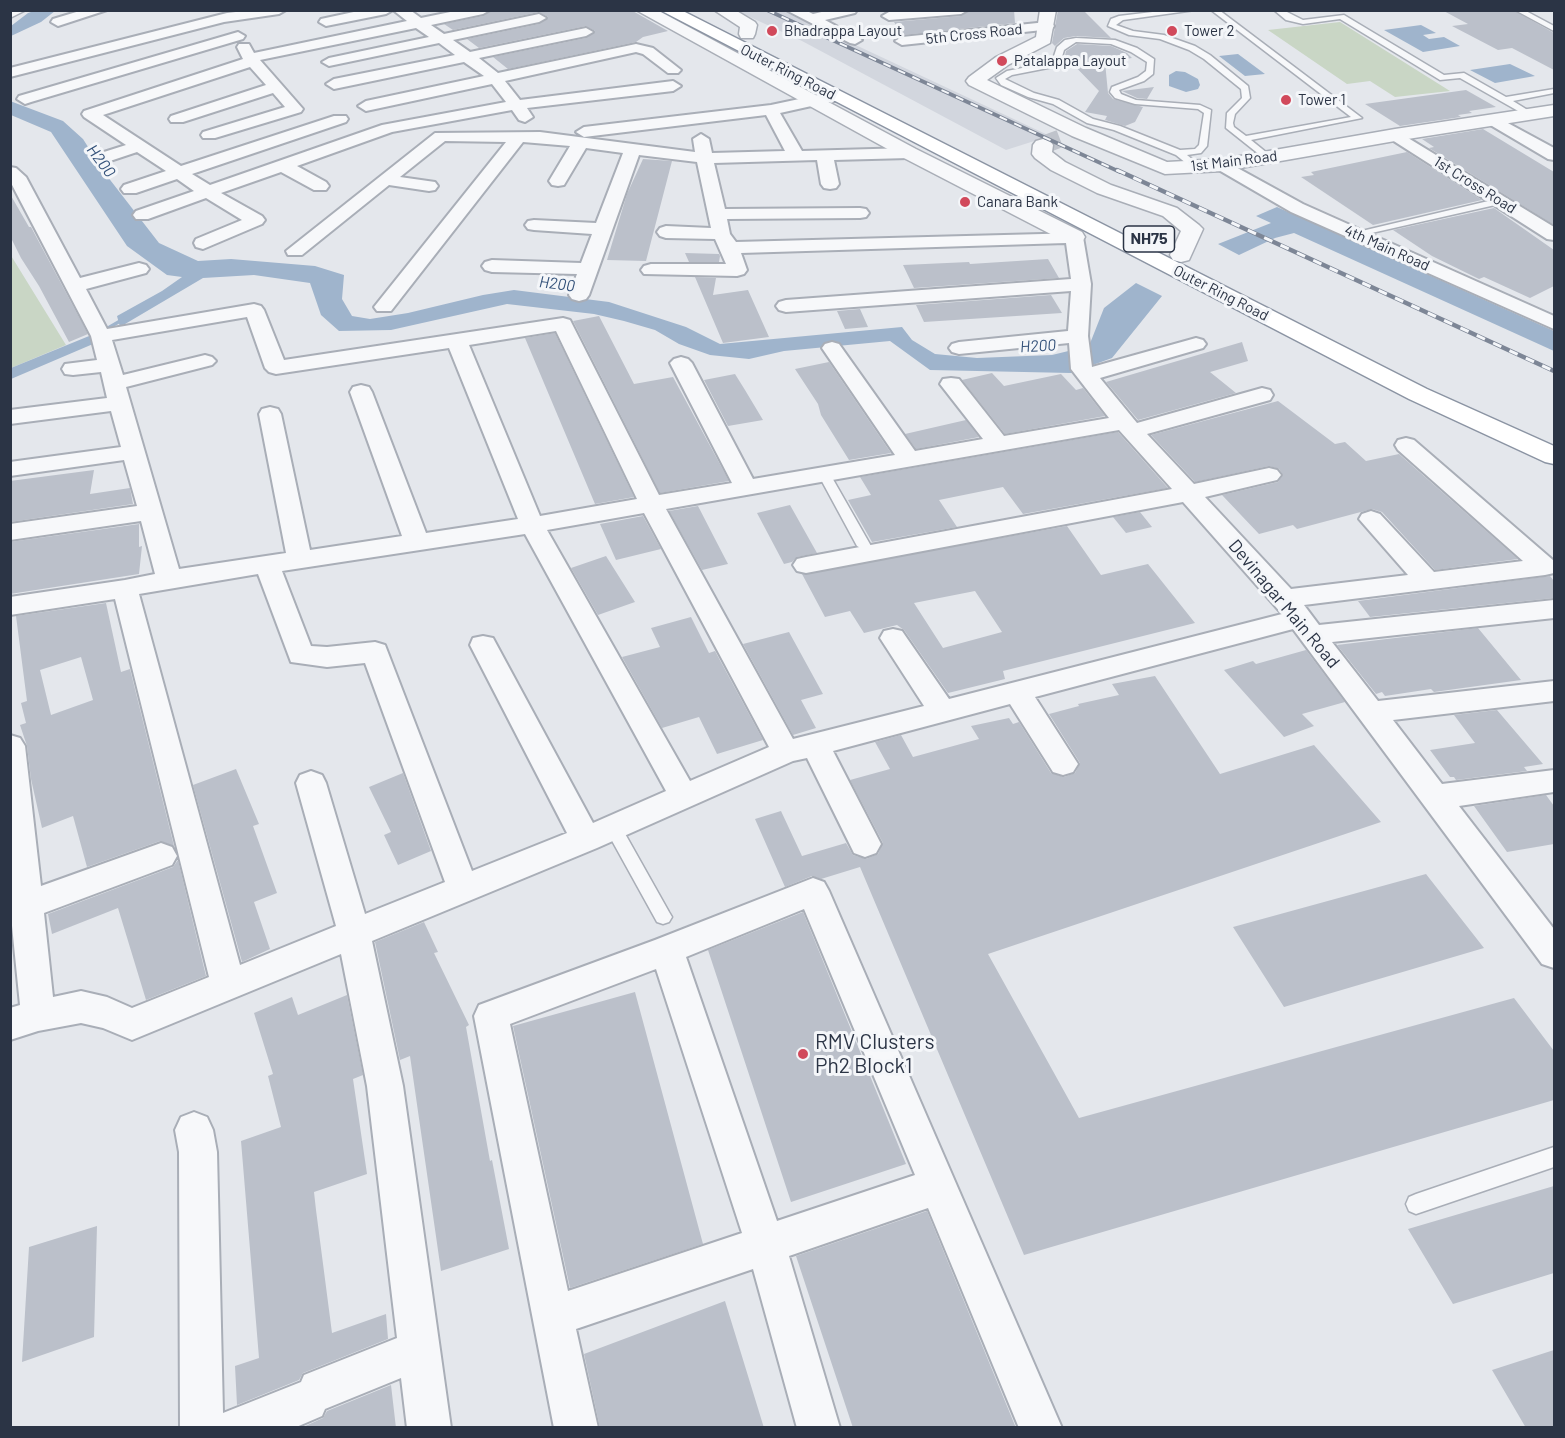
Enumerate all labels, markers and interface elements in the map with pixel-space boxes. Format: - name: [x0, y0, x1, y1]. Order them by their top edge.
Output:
- street label: 5th Cross Road: [925, 20, 1023, 48]
- place label: Bhadrappa Layout: [784, 22, 902, 40]
- place label: Tower 2: [1184, 22, 1234, 40]
- marker: Bhadrappa Layout: [765, 24, 779, 38]
- marker: Tower 2: [1165, 24, 1179, 38]
- street label: Outer Ring Road: [737, 40, 839, 104]
- place label: Patalappa Layout: [1014, 52, 1126, 70]
- marker: Patalappa Layout: [995, 54, 1009, 68]
- place label: Tower 1: [1298, 91, 1346, 109]
- marker: Tower 1: [1279, 93, 1293, 107]
- water label: H200: [83, 141, 119, 181]
- street label: 1st Main Road: [1190, 147, 1278, 175]
- street label: 1st Cross Road: [1430, 152, 1520, 218]
- place label: Canara Bank: [977, 193, 1058, 211]
- marker: Canara Bank: [958, 195, 972, 209]
- street label: 4th Main Road: [1342, 221, 1432, 275]
- road number: NH75: [1124, 226, 1174, 252]
- street label: Outer Ring Road: [1170, 261, 1272, 325]
- water label: H200: [538, 272, 576, 296]
- water label: H200: [1020, 335, 1056, 357]
- street label: Devinagar Main Road: [1224, 535, 1344, 673]
- place label: RMV Clusters Ph2 Block1: [815, 1029, 935, 1079]
- marker: RMV Clusters Ph2 Block1: [796, 1047, 810, 1061]

